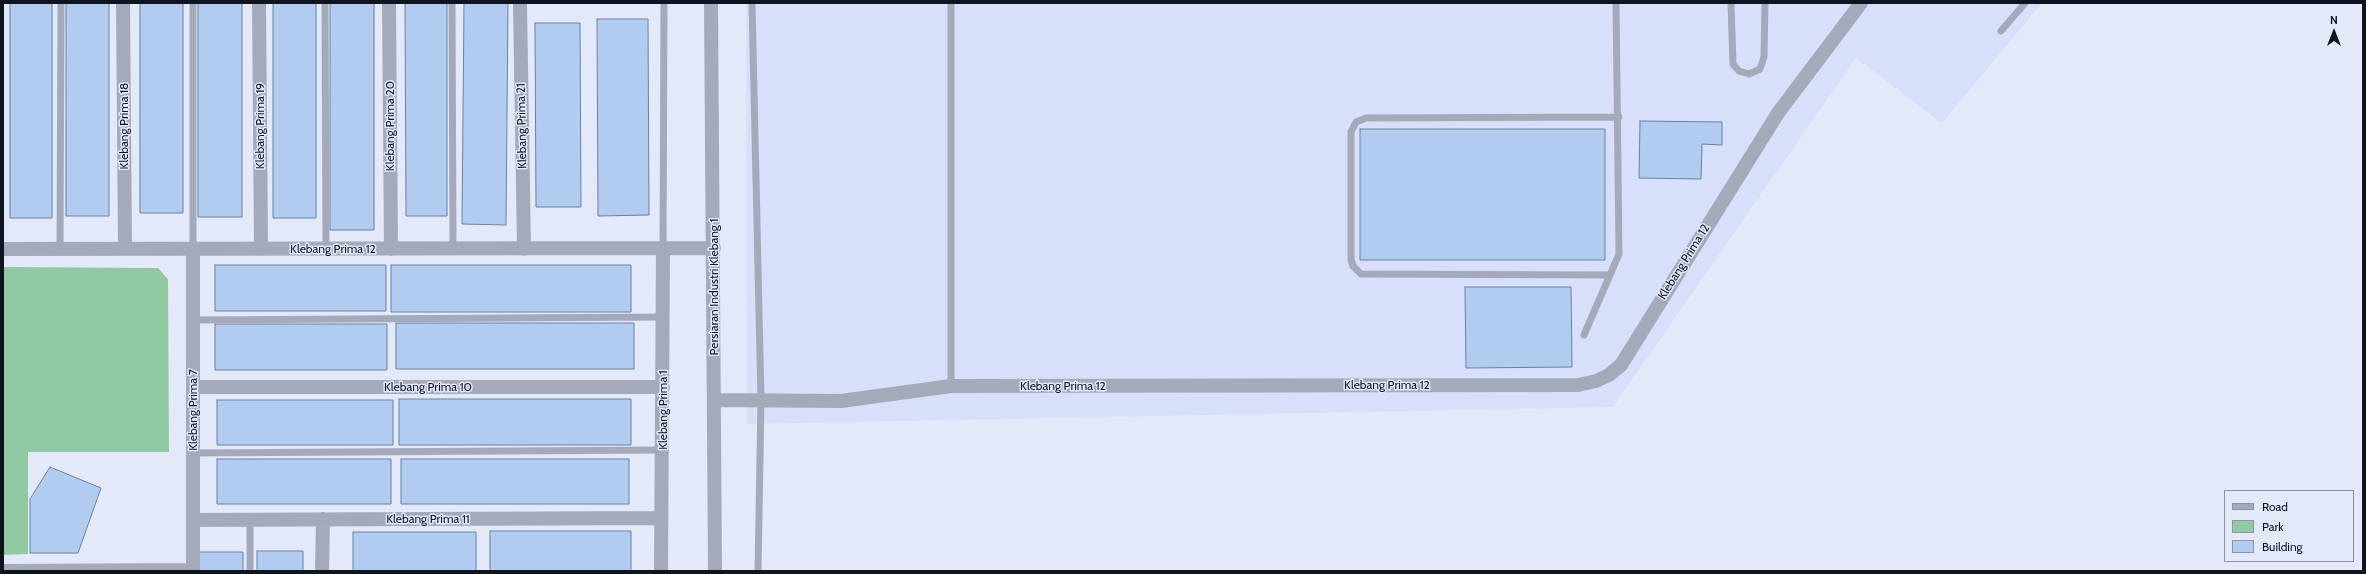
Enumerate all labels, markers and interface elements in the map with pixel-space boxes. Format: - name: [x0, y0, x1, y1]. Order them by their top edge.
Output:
- north arrow: [2314, 12, 2354, 52]
- text: N: [2330, 13, 2338, 27]
- street label: Klebang Prima 20: [383, 81, 397, 171]
- street label: Klebang Prima 18: [117, 83, 131, 169]
- street label: Klebang Prima 19: [253, 83, 267, 169]
- street label: Klebang Prima 21: [514, 83, 530, 169]
- street label: Persiaran Industri Klebang 1: [707, 219, 721, 355]
- street label: Klebang Prima 12: [1655, 222, 1713, 302]
- street label: Klebang Prima 12: [290, 242, 376, 256]
- street label: Klebang Prima 7: [186, 369, 200, 451]
- street label: Klebang Prima 1: [656, 370, 670, 450]
- street label: Klebang Prima 12: [1344, 378, 1430, 392]
- street label: Klebang Prima 12: [1020, 379, 1106, 393]
- street label: Klebang Prima 10: [384, 380, 472, 394]
- legend: [2224, 490, 2354, 562]
- text: Road: [2262, 499, 2288, 514]
- street label: Klebang Prima 11: [386, 512, 470, 526]
- text: Park: [2262, 519, 2284, 534]
- text: Building: [2262, 539, 2303, 554]

